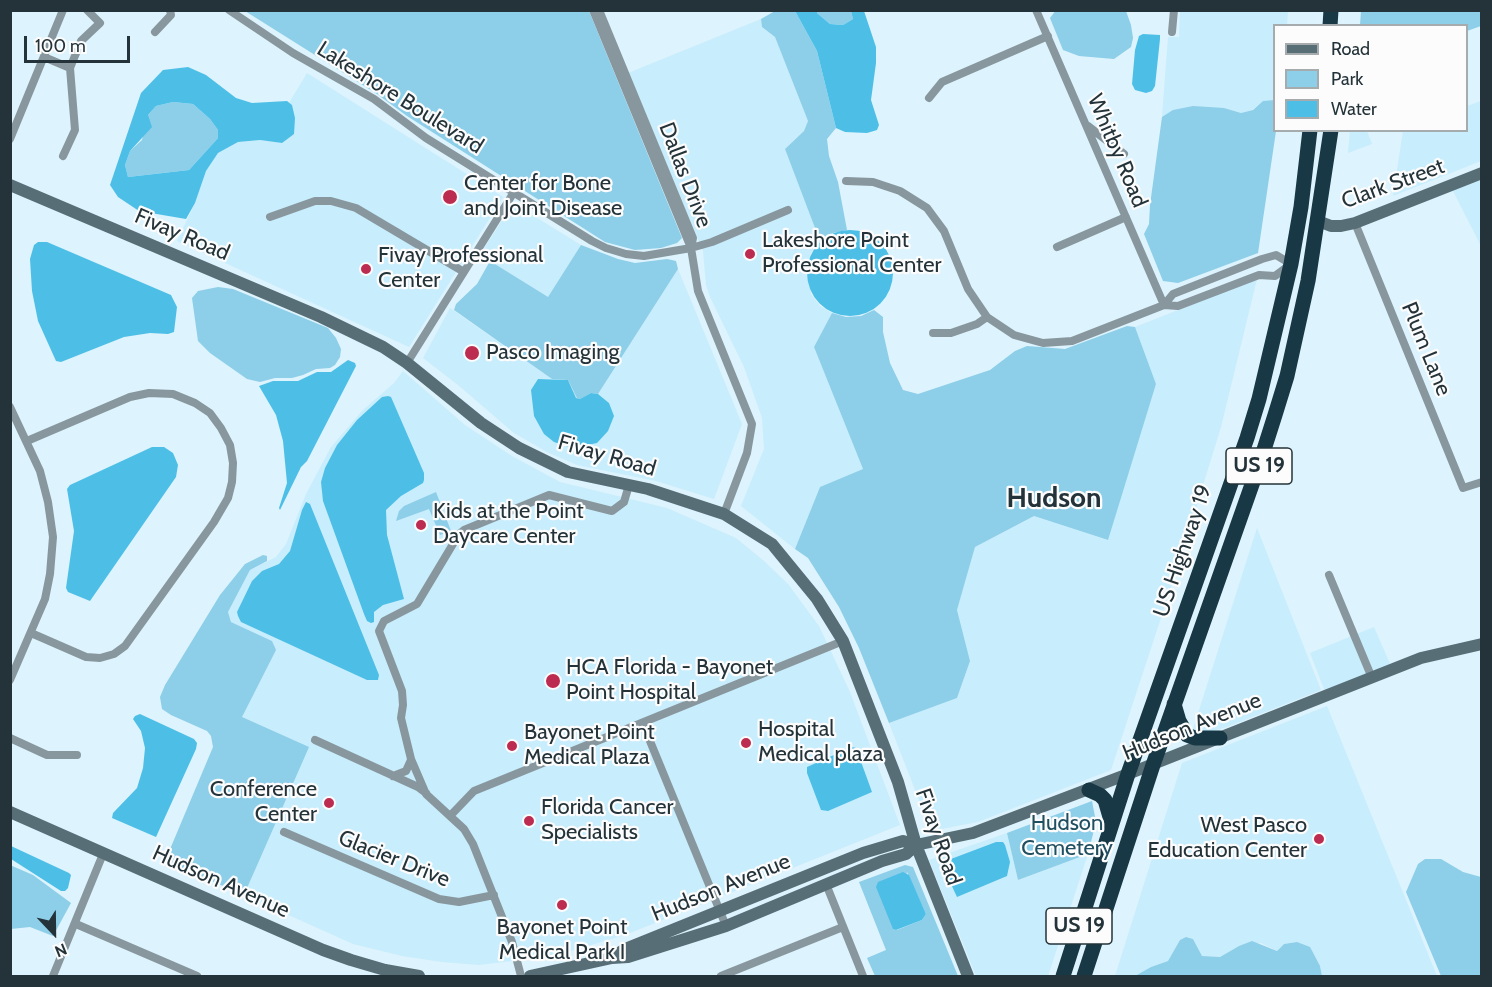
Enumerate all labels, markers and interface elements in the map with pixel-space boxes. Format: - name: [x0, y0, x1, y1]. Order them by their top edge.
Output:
- scale bar: [27, 24, 134, 62]
- legend: [1273, 24, 1468, 132]
- text: 100 m: [35, 35, 86, 57]
- street label: Lakeshore Boulevard: [312, 36, 488, 160]
- text: Road: [1331, 38, 1370, 60]
- text: Park: [1331, 68, 1363, 90]
- street label: Whitby Road: [1081, 90, 1153, 212]
- text: Water: [1331, 98, 1377, 120]
- street label: Dallas Drive: [653, 119, 717, 231]
- street label: Clark Street: [1338, 153, 1448, 215]
- place label: Center for Bone and Joint Disease: [464, 171, 622, 222]
- marker: Center for Bone and Joint Disease: [441, 188, 459, 206]
- street label: Fivay Road: [131, 203, 233, 267]
- place label: Lakeshore Point Professional Center: [762, 228, 942, 280]
- place label: Fivay Professional Center: [378, 243, 543, 294]
- marker: Lakeshore Point Professional Center: [743, 247, 757, 261]
- marker: Fivay Professional Center: [359, 262, 373, 276]
- street label: Plum Lane: [1395, 298, 1457, 400]
- place label: Pasco Imaging: [486, 340, 619, 366]
- marker: Pasco Imaging: [463, 344, 481, 362]
- street label: Fivay Road: [555, 429, 659, 483]
- road number: US 19: [1226, 448, 1292, 484]
- street label: US Highway 19: [1148, 481, 1218, 621]
- district label: Hudson: [1007, 482, 1101, 516]
- place label: Kids at the Point Daycare Center: [433, 499, 584, 550]
- marker: Kids at the Point Daycare Center: [414, 518, 428, 532]
- place label: HCA Florida - Bayonet Point Hospital: [566, 655, 773, 706]
- marker: HCA Florida - Bayonet Point Hospital: [544, 672, 562, 690]
- street label: Hudson Avenue: [1119, 687, 1265, 767]
- place label: Hospital Medical plaza: [758, 717, 883, 768]
- place label: Bayonet Point Medical Plaza: [524, 720, 655, 772]
- marker: Hospital Medical plaza: [739, 736, 753, 750]
- marker: Bayonet Point Medical Plaza: [505, 739, 519, 753]
- place label: Conference Center: [210, 777, 317, 828]
- street label: Fivay Road: [909, 785, 967, 889]
- place label: Florida Cancer Specialists: [541, 795, 673, 846]
- marker: Conference Center: [322, 796, 336, 810]
- park label: Hudson Cemetery: [1021, 811, 1113, 862]
- place label: West Pasco Education Center: [1148, 813, 1307, 864]
- marker: Florida Cancer Specialists: [522, 814, 536, 828]
- street label: Glacier Drive: [335, 825, 453, 893]
- marker: West Pasco Education Center: [1312, 832, 1326, 846]
- street label: Hudson Avenue: [148, 840, 294, 924]
- street label: Hudson Avenue: [648, 848, 794, 928]
- marker: Bayonet Point Medical Park I: [555, 898, 569, 912]
- north arrow: [24, 903, 84, 963]
- road number: US 19: [1046, 908, 1112, 944]
- place label: Bayonet Point Medical Park I: [497, 915, 627, 966]
- text: N: [52, 939, 70, 961]

